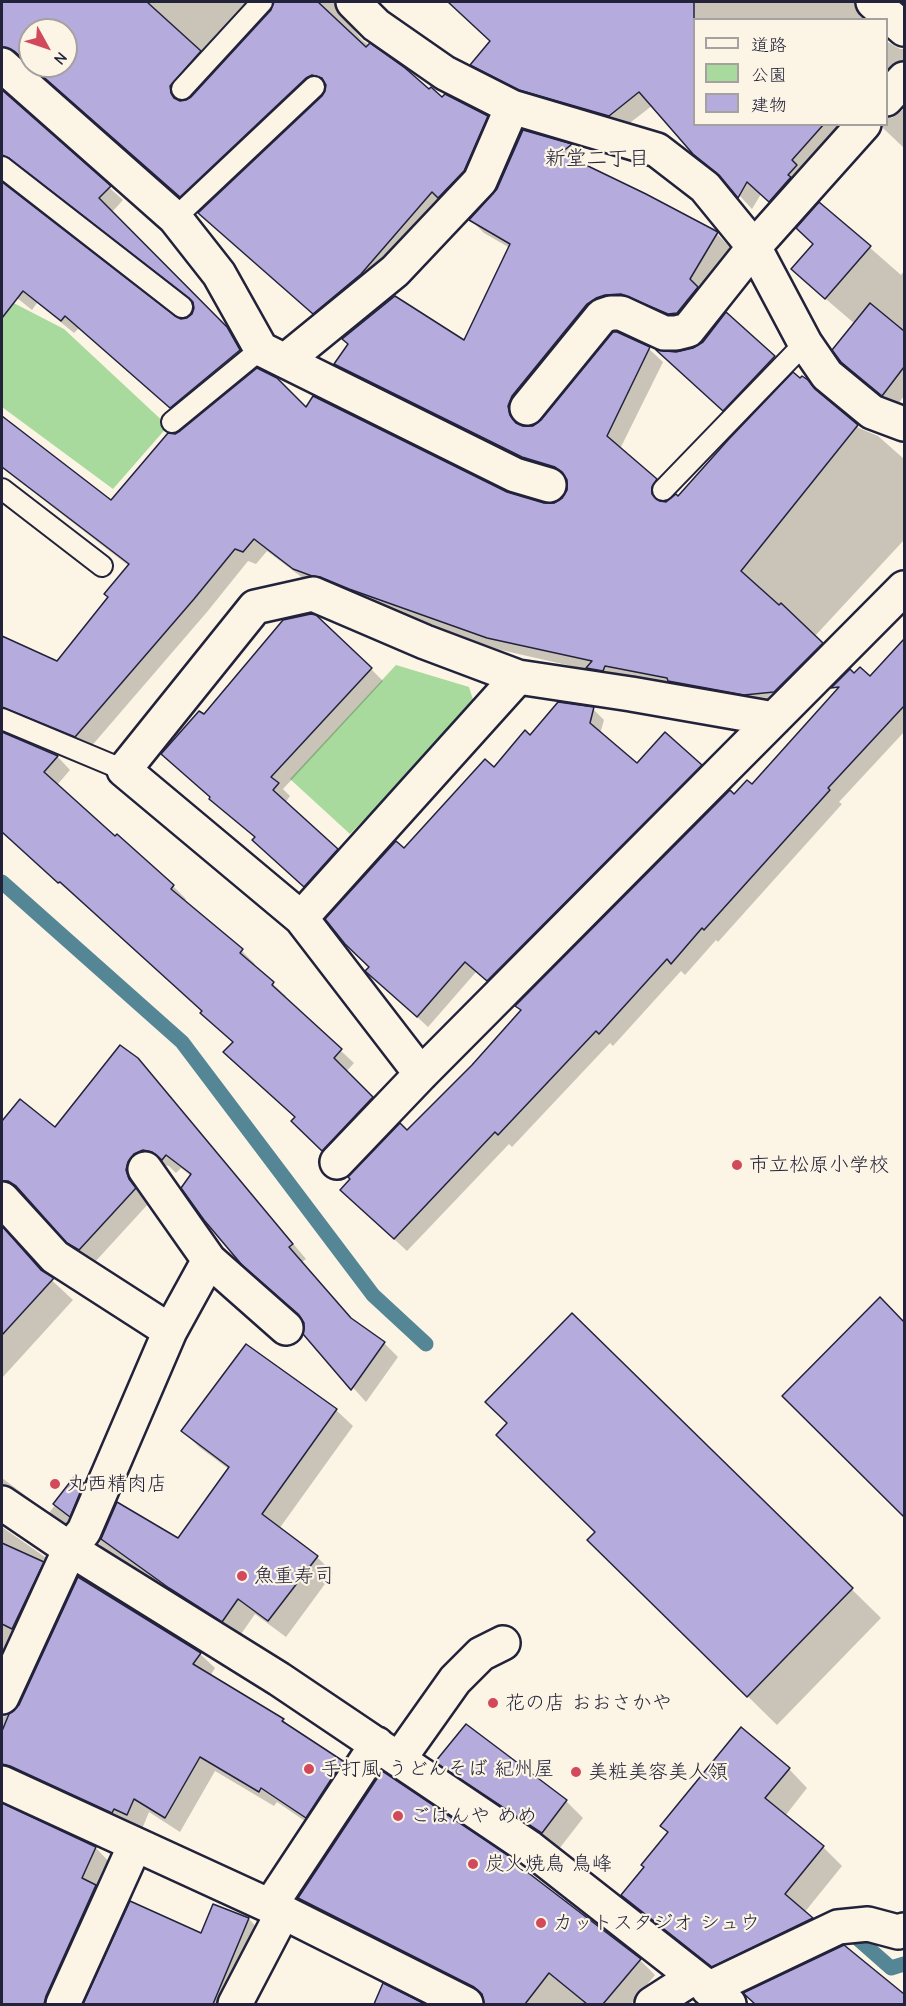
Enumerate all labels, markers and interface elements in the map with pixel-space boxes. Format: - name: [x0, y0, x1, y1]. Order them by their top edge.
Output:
- north arrow: [18, 18, 78, 78]
- legend: [693, 18, 888, 126]
- text: 道路: [751, 35, 787, 56]
- text: N: [50, 49, 71, 68]
- text: 公園: [751, 65, 787, 86]
- text: 建物: [751, 95, 787, 116]
- district label: 新堂二丁目: [545, 146, 649, 172]
- place label: 市立松原小学校: [749, 1153, 889, 1177]
- marker: 市立松原小学校: [730, 1158, 744, 1172]
- place label: 丸西精肉店: [67, 1472, 167, 1496]
- marker: 丸西精肉店: [48, 1477, 62, 1491]
- place label: 魚重寿司: [254, 1564, 334, 1588]
- marker: 魚重寿司: [235, 1569, 249, 1583]
- place label: 花の店 おおさかや: [505, 1691, 672, 1715]
- marker: 花の店 おおさかや: [486, 1696, 500, 1710]
- place label: 手打風 うどんそば 紀州屋: [321, 1757, 554, 1781]
- place label: 美粧美容美人領: [588, 1760, 728, 1784]
- marker: 手打風 うどんそば 紀州屋: [302, 1762, 316, 1776]
- marker: 美粧美容美人領: [569, 1765, 583, 1779]
- place label: ごはんや めめ: [410, 1804, 537, 1828]
- marker: ごはんや めめ: [391, 1809, 405, 1823]
- place label: 炭火焼鳥 鳥峰: [485, 1852, 612, 1876]
- marker: 炭火焼鳥 鳥峰: [466, 1857, 480, 1871]
- place label: カットスタジオ シュウ: [553, 1911, 760, 1935]
- marker: カットスタジオ シュウ: [534, 1916, 548, 1930]

